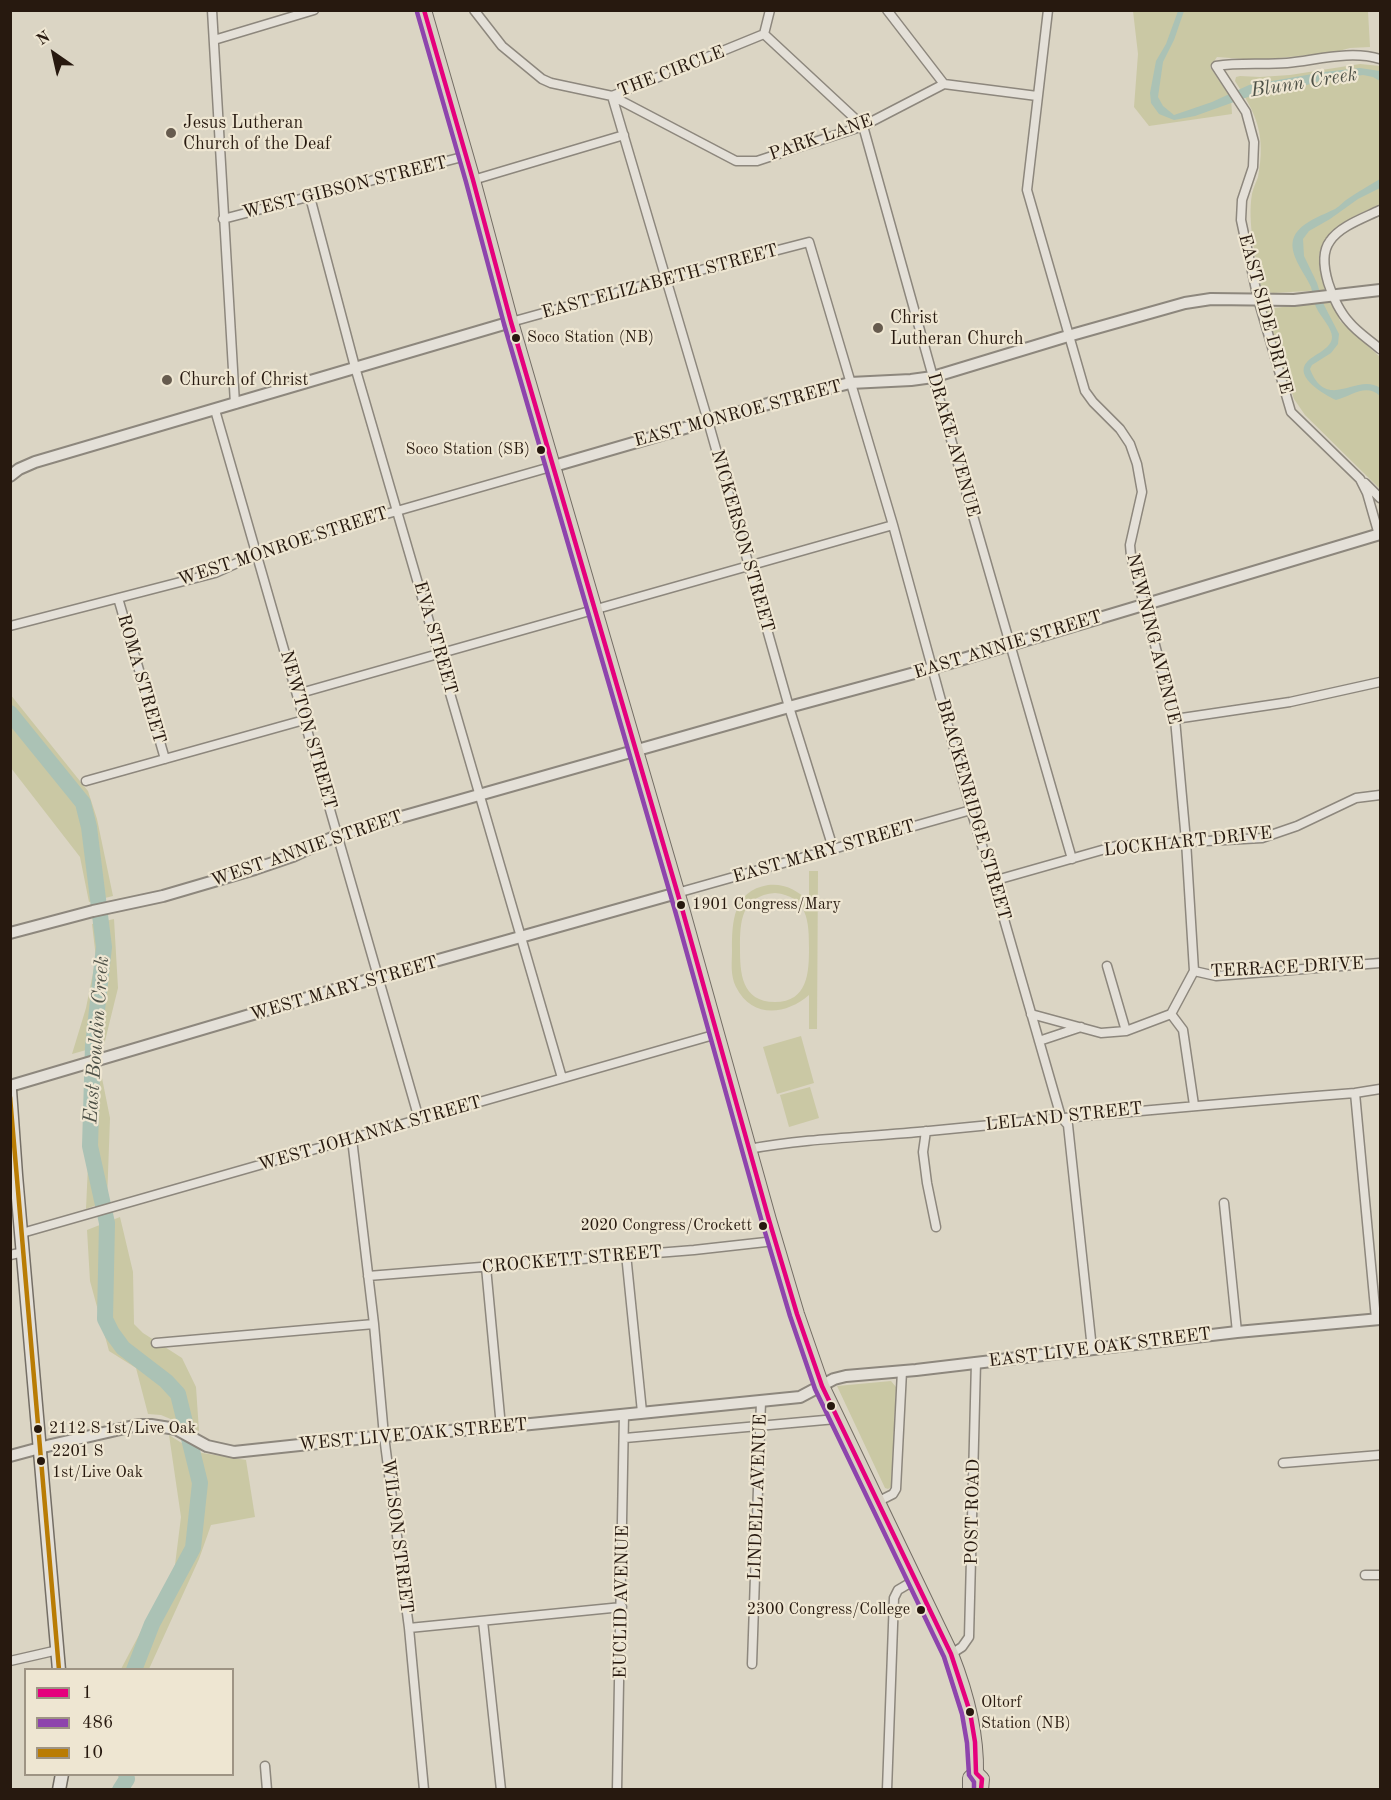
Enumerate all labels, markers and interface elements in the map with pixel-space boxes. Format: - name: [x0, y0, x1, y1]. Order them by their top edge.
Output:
- north arrow: [24, 24, 84, 84]
- text: N: [34, 29, 53, 49]
- street label: THE CIRCLE: [614, 42, 728, 102]
- water label: Blunn Creek: [1249, 63, 1359, 103]
- street label: PARK LANE: [766, 110, 876, 166]
- place label: Jesus Lutheran Church of the Deaf: [183, 112, 331, 154]
- marker: Jesus Lutheran Church of the Deaf: [164, 126, 178, 140]
- street label: WEST GIBSON STREET: [240, 152, 450, 224]
- street label: EAST SIDE DRIVE: [1233, 231, 1297, 397]
- street label: EAST ELIZABETH STREET: [539, 240, 781, 324]
- place label: Christ Lutheran Church: [890, 307, 1024, 350]
- marker: Christ Lutheran Church: [871, 321, 885, 335]
- place label: Soco Station (NB): [527, 328, 654, 348]
- marker: Soco Station (NB): [510, 332, 522, 344]
- place label: Church of Christ: [179, 369, 309, 391]
- street label: DRAKE AVENUE: [922, 370, 984, 520]
- marker: Church of Christ: [160, 373, 174, 387]
- street label: EAST MONROE STREET: [632, 376, 844, 452]
- place label: Soco Station (SB): [406, 440, 530, 460]
- marker: Soco Station (SB): [535, 444, 547, 456]
- street label: NICKERSON STREET: [706, 447, 778, 635]
- street label: WEST MONROE STREET: [175, 503, 391, 591]
- street label: NEWNING AVENUE: [1121, 551, 1185, 727]
- street label: EVA STREET: [408, 579, 462, 697]
- street label: EAST ANNIE STREET: [911, 606, 1105, 684]
- street label: ROMA STREET: [112, 612, 170, 746]
- street label: NEWTON STREET: [275, 648, 341, 812]
- street label: BRACKENRIDGE STREET: [931, 697, 1015, 923]
- street label: WEST ANNIE STREET: [208, 806, 406, 892]
- street label: EAST MARY STREET: [730, 816, 918, 888]
- street label: LOCKHART DRIVE: [1103, 822, 1273, 862]
- place label: 1901 Congress/Mary: [692, 895, 841, 915]
- marker: 1901 Congress/Mary: [675, 899, 687, 911]
- street label: WEST MARY STREET: [248, 952, 440, 1026]
- street label: TERRACE DRIVE: [1210, 953, 1364, 983]
- water label: East Bouldin Creek: [79, 955, 115, 1125]
- street label: WEST JOHANNA STREET: [256, 1092, 484, 1176]
- street label: LELAND STREET: [984, 1098, 1144, 1136]
- place label: 2020 Congress/Crockett: [580, 1216, 752, 1236]
- marker: 2020 Congress/Crockett: [757, 1220, 769, 1232]
- street label: CROCKETT STREET: [481, 1241, 663, 1279]
- street label: EAST LIVE OAK STREET: [987, 1324, 1213, 1372]
- unlabelled marker: [825, 1400, 837, 1412]
- street label: WEST LIVE OAK STREET: [298, 1414, 528, 1456]
- street label: LINDELL AVENUE: [744, 1414, 772, 1580]
- place label: 2112 S 1st/Live Oak: [49, 1419, 196, 1439]
- marker: 2112 S 1st/Live Oak: [32, 1423, 44, 1435]
- place label: 2201 S 1st/Live Oak: [52, 1442, 143, 1480]
- marker: 2201 S 1st/Live Oak: [35, 1455, 47, 1467]
- street label: WILSON STREET: [377, 1457, 417, 1615]
- street label: POST ROAD: [961, 1459, 985, 1565]
- street label: EUCLID AVENUE: [610, 1525, 634, 1679]
- place label: 2300 Congress/College: [747, 1600, 910, 1620]
- marker: 2300 Congress/College: [915, 1604, 927, 1616]
- legend: [24, 1668, 234, 1776]
- text: 1: [82, 1684, 92, 1702]
- place label: Oltorf Station (NB): [981, 1693, 1071, 1731]
- marker: Oltorf Station (NB): [964, 1706, 976, 1718]
- text: 486: [82, 1714, 113, 1732]
- text: 10: [82, 1744, 103, 1762]

